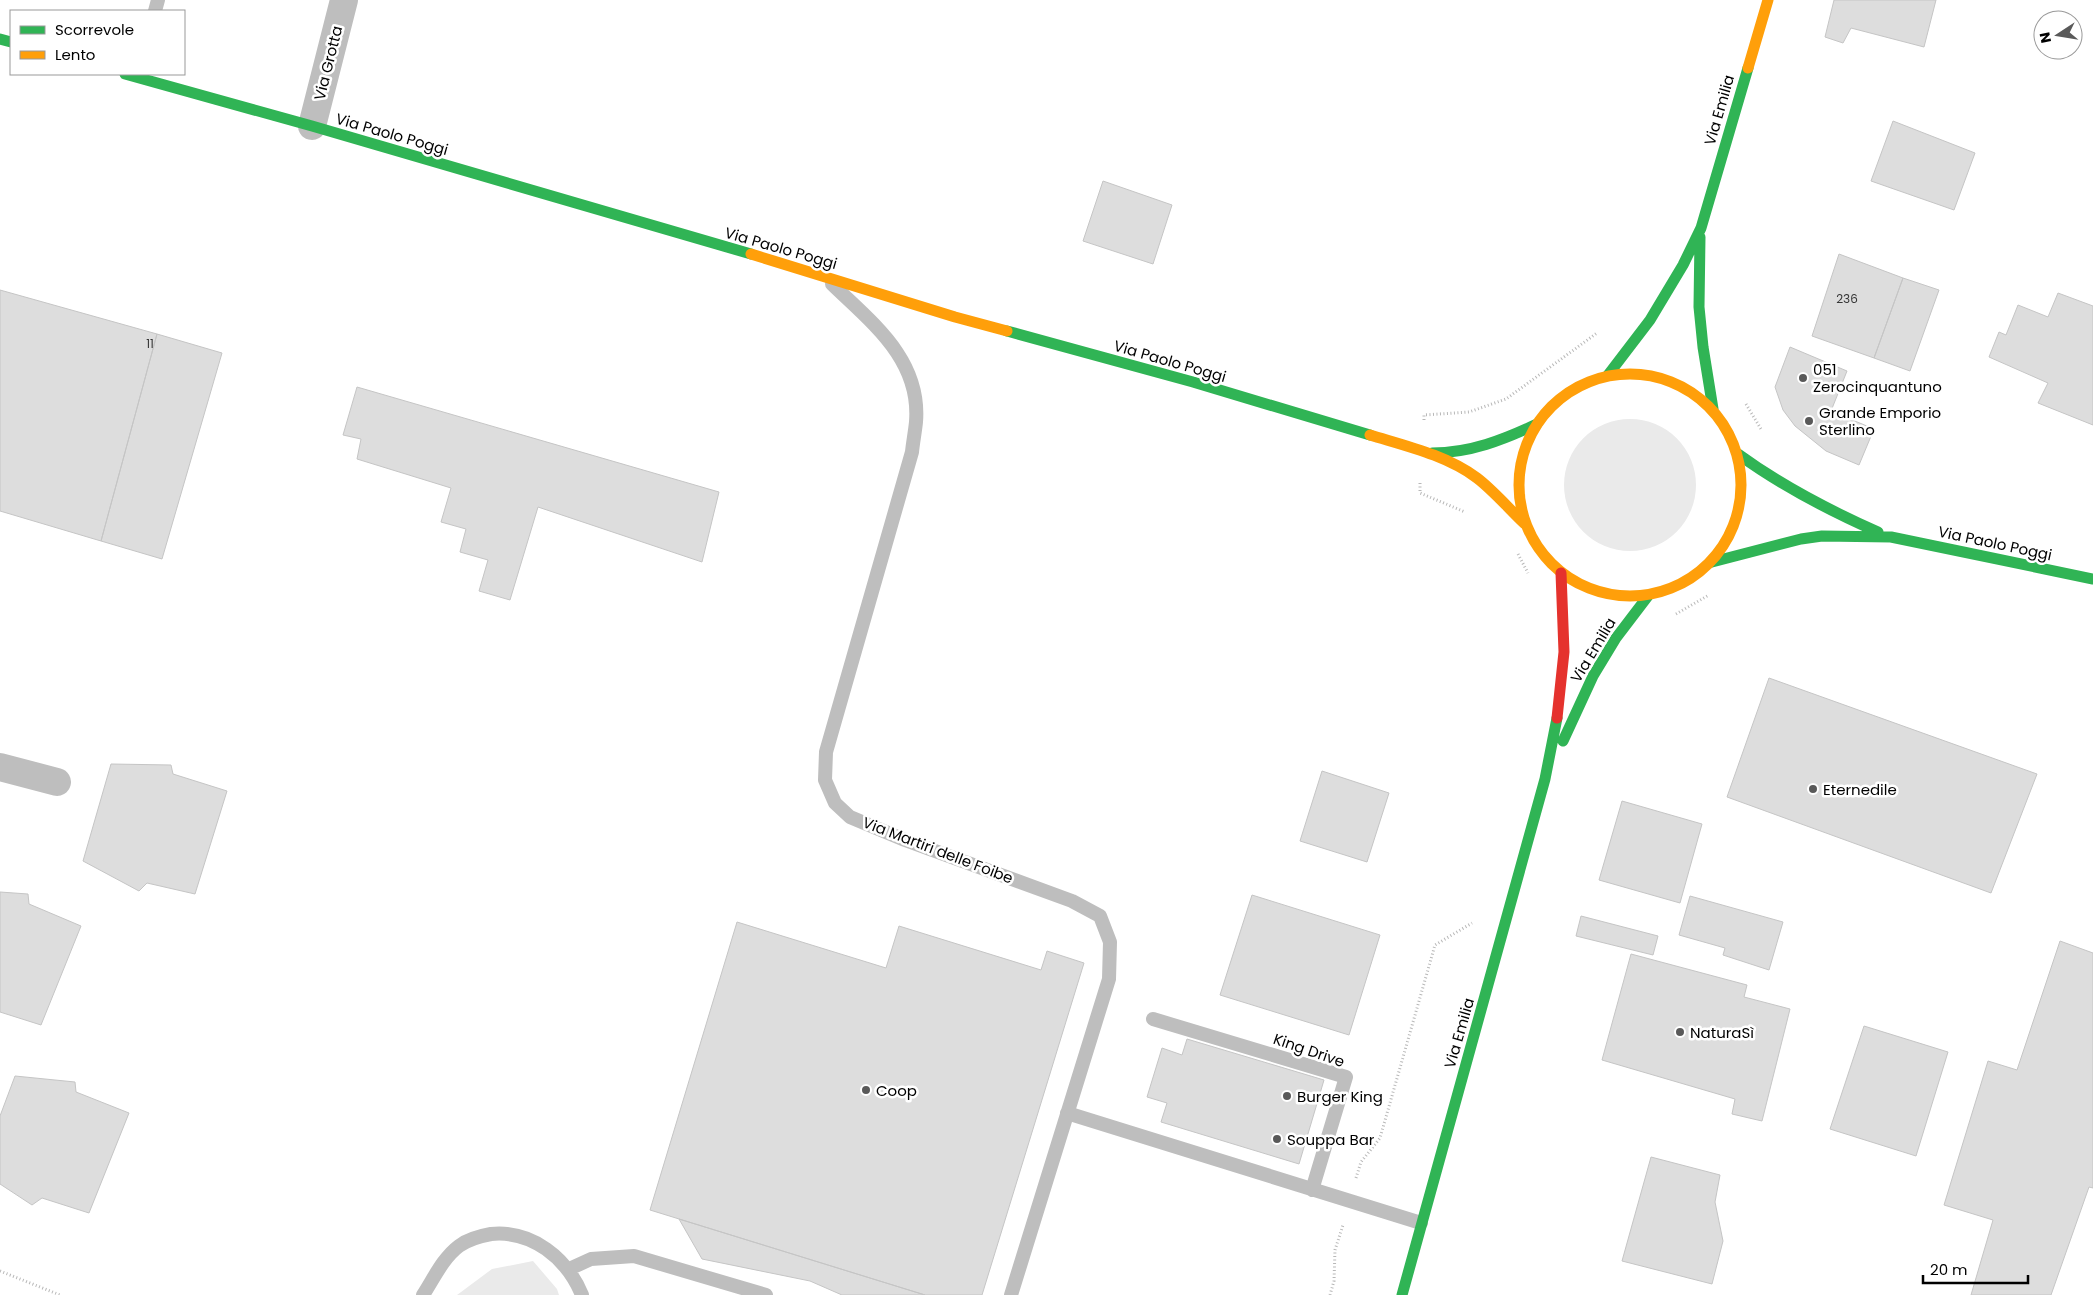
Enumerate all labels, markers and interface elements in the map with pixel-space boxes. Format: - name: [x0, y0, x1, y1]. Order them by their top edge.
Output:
- legend: [10, 10, 185, 75]
- north arrow: [2033, 10, 2083, 60]
- text: Scorrevole: [55, 19, 134, 40]
- street label: Via Grotta: [309, 24, 347, 102]
- text: N: [2034, 30, 2056, 45]
- text: Lento: [55, 44, 95, 65]
- street label: Via Emilia: [1699, 72, 1739, 148]
- street label: Via Paolo Poggi: [333, 108, 451, 160]
- street label: Via Paolo Poggi: [722, 222, 840, 274]
- house number: 236: [1836, 290, 1858, 307]
- house number: 11: [146, 335, 154, 352]
- street label: Via Paolo Poggi: [1111, 335, 1229, 387]
- place label: 051 Zerocinquantuno: [1813, 359, 1942, 397]
- marker: 051 Zerocinquantuno: [1797, 372, 1809, 384]
- place label: Grande Emporio Sterlino: [1819, 402, 1941, 440]
- marker: Grande Emporio Sterlino: [1803, 415, 1815, 427]
- street label: Via Paolo Poggi: [1936, 521, 2054, 565]
- street label: Via Emilia: [1565, 614, 1621, 686]
- place label: Eternedile: [1823, 779, 1897, 800]
- marker: Eternedile: [1807, 783, 1819, 795]
- street label: Via Martiri delle Foibe: [860, 812, 1016, 888]
- street label: Via Emilia: [1439, 995, 1479, 1071]
- place label: NaturaSì: [1690, 1022, 1754, 1043]
- marker: NaturaSì: [1674, 1026, 1686, 1038]
- street label: King Drive: [1271, 1028, 1347, 1072]
- place label: Coop: [876, 1080, 917, 1101]
- marker: Coop: [860, 1084, 872, 1096]
- place label: Burger King: [1297, 1086, 1383, 1107]
- marker: Burger King: [1281, 1090, 1293, 1102]
- place label: Souppa Bar: [1287, 1129, 1375, 1150]
- marker: Souppa Bar: [1271, 1133, 1283, 1145]
- scale bar: [1923, 1252, 2028, 1284]
- text: 20 m: [1930, 1259, 1968, 1280]

